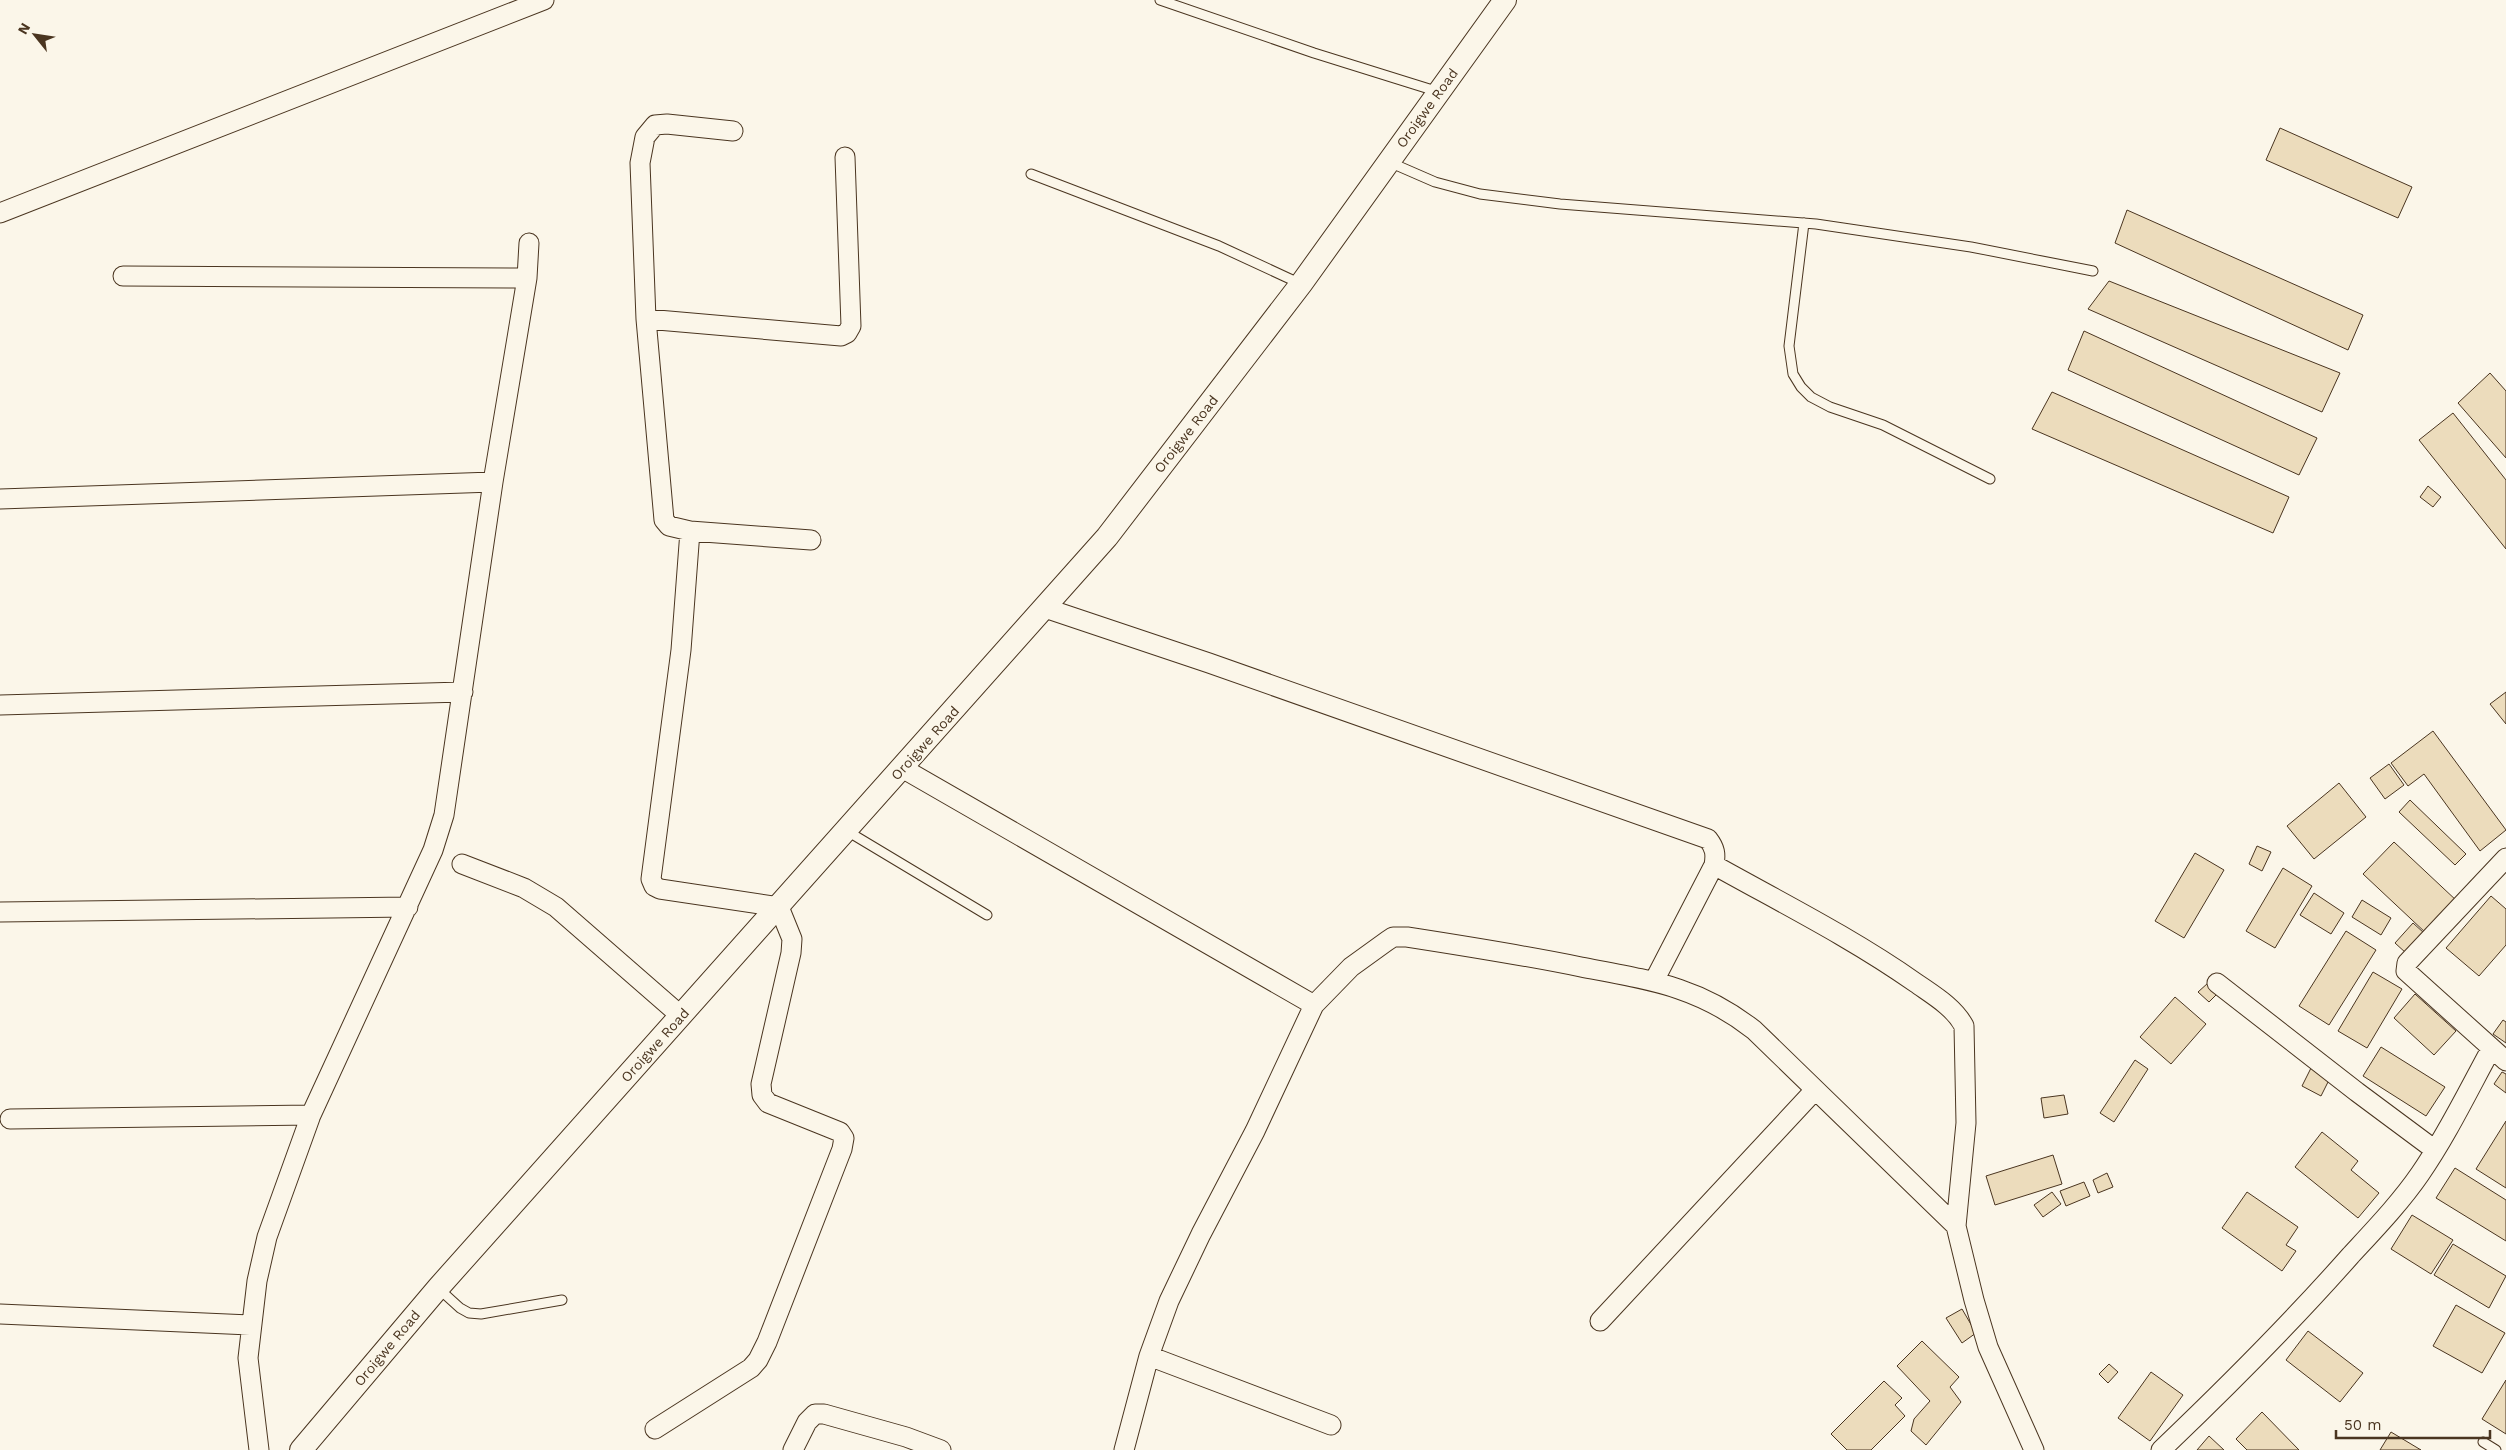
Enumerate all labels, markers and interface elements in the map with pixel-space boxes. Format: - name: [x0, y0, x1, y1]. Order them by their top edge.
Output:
- north arrow: [10, 10, 60, 60]
- text: N: [14, 20, 33, 37]
- street label: Oroigwe Road: [1393, 65, 1461, 151]
- street label: Oroigwe Road: [1151, 392, 1221, 476]
- street label: Oroigwe Road: [888, 703, 962, 783]
- street label: Oroigwe Road: [618, 1005, 692, 1085]
- street label: Oroigwe Road: [351, 1307, 423, 1389]
- scale bar: [2336, 1408, 2490, 1440]
- text: 50 m: [2344, 1416, 2381, 1434]

